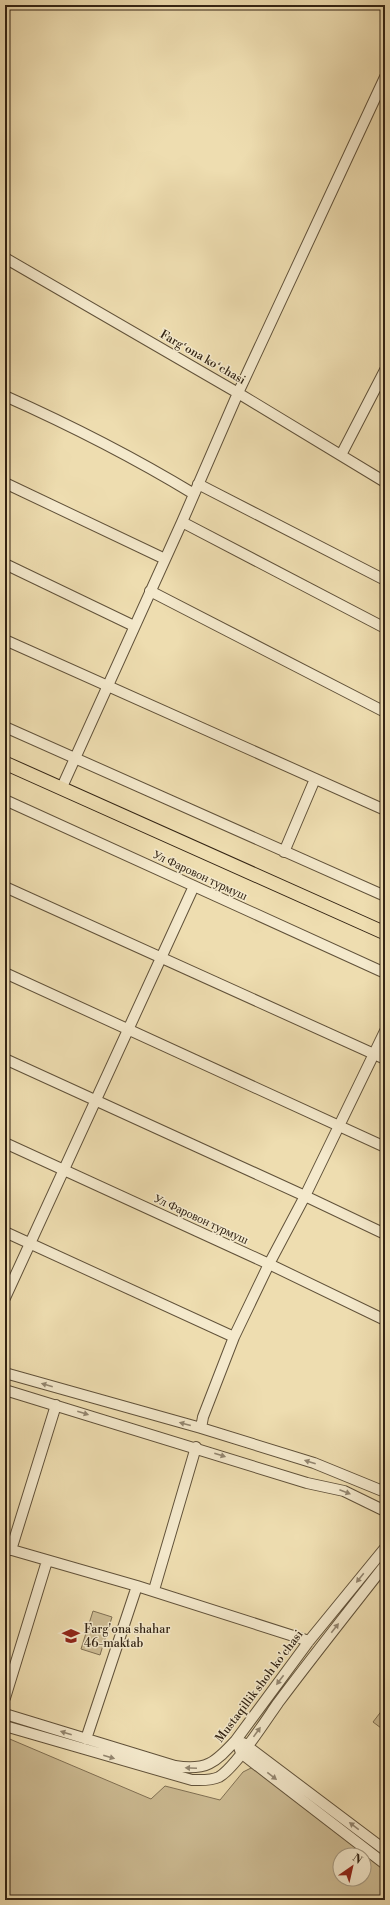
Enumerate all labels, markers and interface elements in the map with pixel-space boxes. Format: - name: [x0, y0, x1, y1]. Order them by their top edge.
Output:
- street label: Fargʻona koʻchasi: [157, 327, 248, 388]
- street label: Ул Фаровон турмуш: [150, 847, 250, 904]
- street label: Ул Фаровон турмуш: [151, 1191, 251, 1248]
- one-way arrow: [41, 1382, 53, 1388]
- one-way arrow: [77, 1410, 89, 1416]
- one-way arrow: [179, 1421, 191, 1427]
- one-way arrow: [215, 1452, 227, 1458]
- one-way arrow: [303, 1459, 315, 1465]
- one-way arrow: [339, 1490, 351, 1496]
- one-way arrow: [356, 1573, 365, 1583]
- place label: Farg'ona shahar 46-maktab: [84, 1622, 171, 1651]
- one-way arrow: [331, 1623, 339, 1634]
- school or university icon: Farg'ona shahar 46-maktab: [61, 1626, 81, 1646]
- street label: Mustaqillik shoh ko'chasi: [212, 1627, 307, 1745]
- one-way arrow: [276, 1675, 284, 1685]
- one-way arrow: [253, 1727, 261, 1738]
- one-way arrow: [59, 1730, 71, 1736]
- one-way arrow: [104, 1754, 116, 1760]
- one-way arrow: [184, 1764, 197, 1771]
- one-way arrow: [267, 1772, 277, 1780]
- one-way arrow: [349, 1822, 359, 1830]
- north arrow: [332, 1847, 372, 1887]
- text: N: [350, 1851, 365, 1868]

